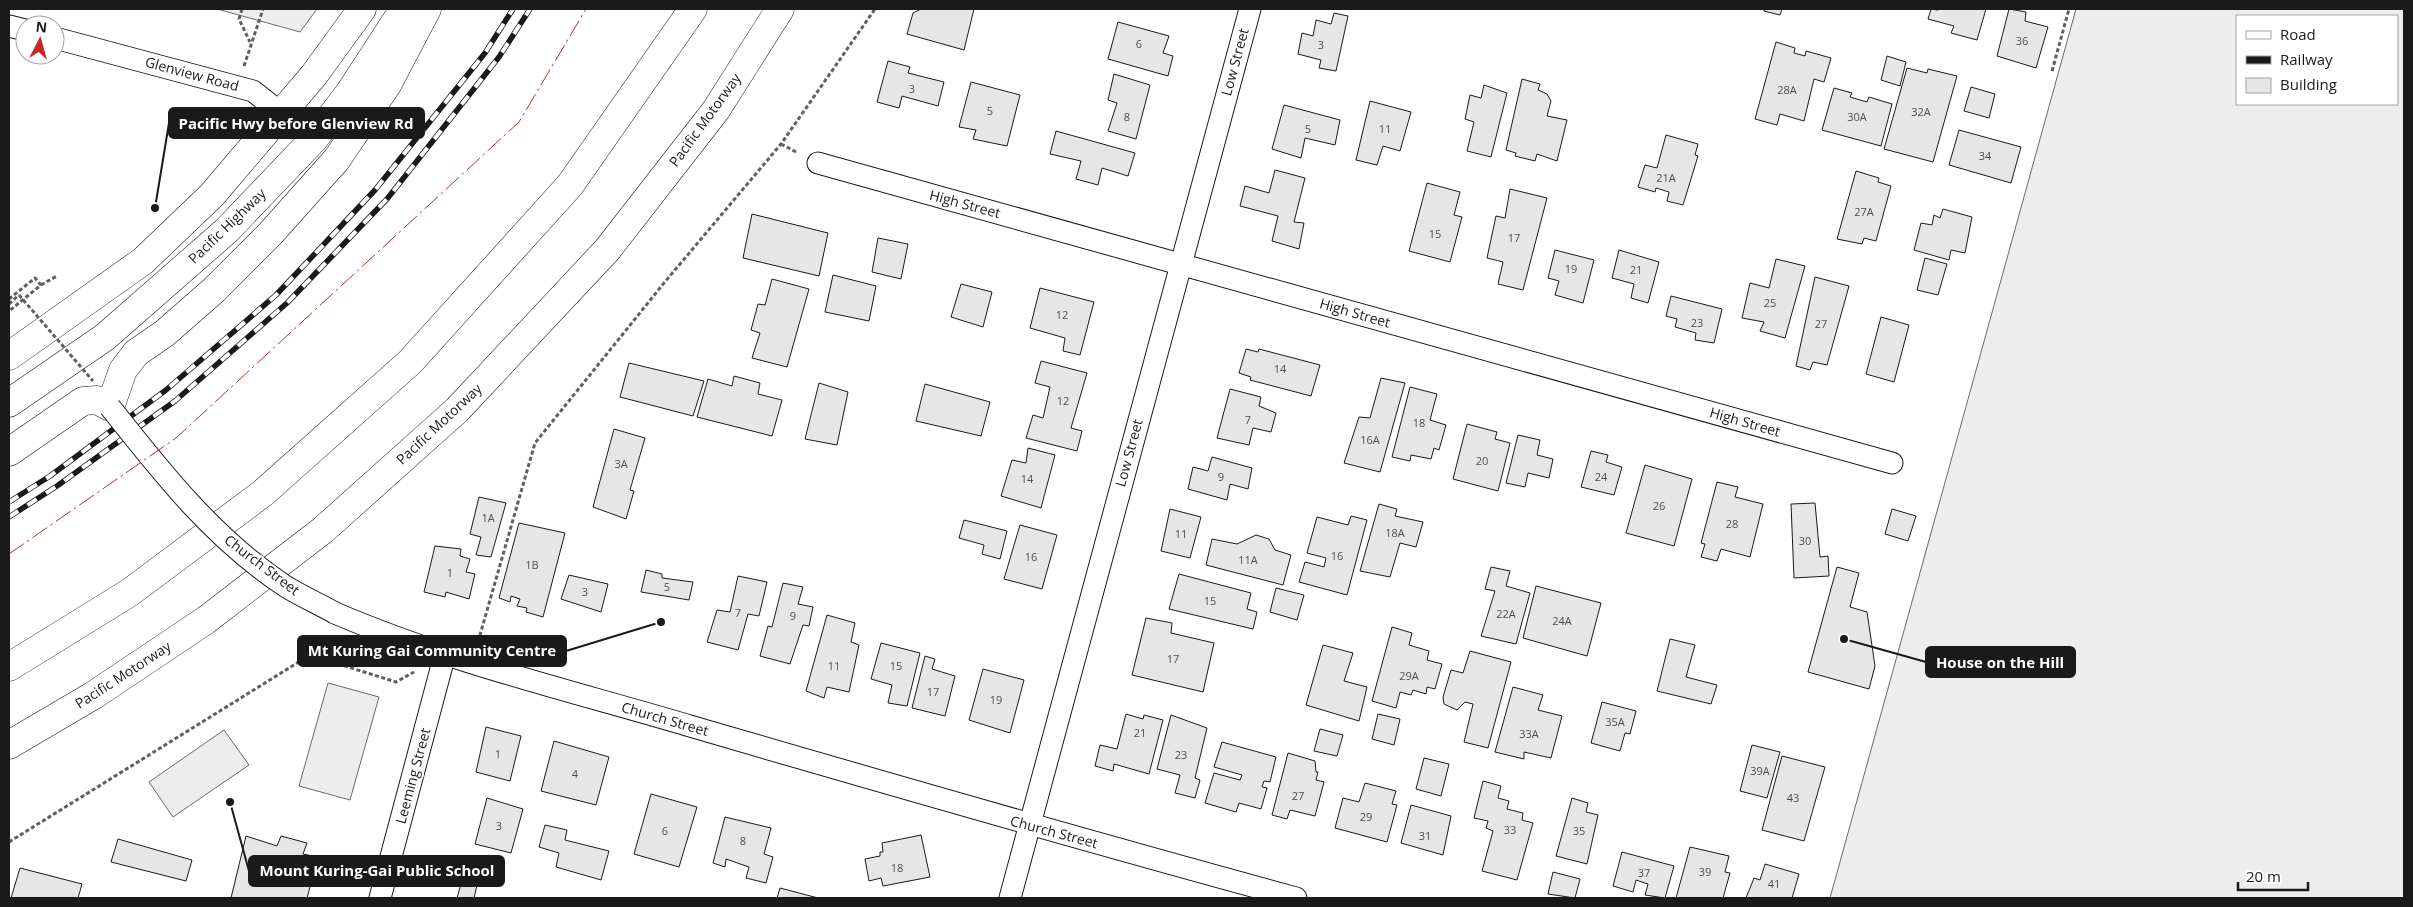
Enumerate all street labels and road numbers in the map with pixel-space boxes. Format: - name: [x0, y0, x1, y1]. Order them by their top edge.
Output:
- street label: Low Street: [1216, 26, 1253, 98]
- street label: Glenview Road: [143, 52, 241, 95]
- street label: Pacific Motorway: [664, 69, 745, 170]
- street label: Pacific Highway: [184, 183, 270, 267]
- street label: High Street: [928, 185, 1003, 222]
- street label: High Street: [1318, 293, 1393, 332]
- street label: Pacific Motorway: [392, 378, 486, 468]
- street label: High Street: [1708, 402, 1783, 441]
- street label: Low Street: [1110, 417, 1147, 489]
- street label: Church Street: [221, 530, 304, 599]
- street label: Pacific Motorway: [71, 636, 175, 713]
- street label: Church Street: [619, 697, 711, 740]
- street label: Leeming Street: [391, 726, 434, 826]
- street label: Church Street: [1008, 811, 1100, 852]

